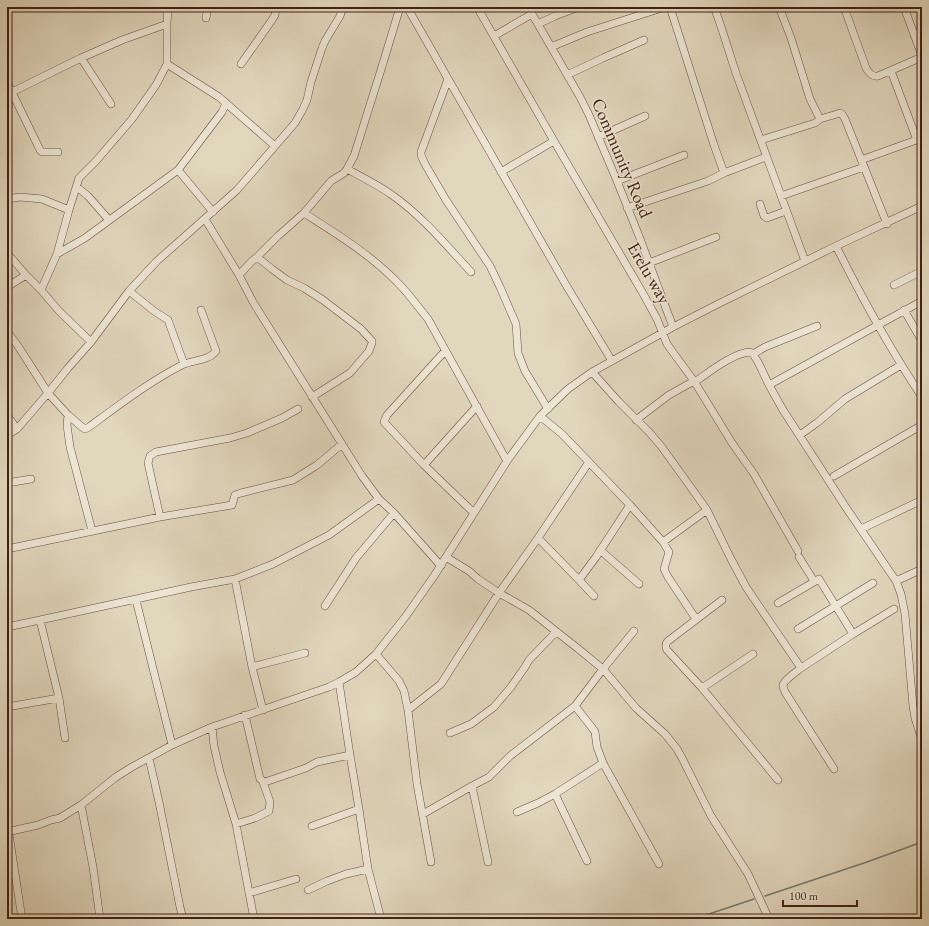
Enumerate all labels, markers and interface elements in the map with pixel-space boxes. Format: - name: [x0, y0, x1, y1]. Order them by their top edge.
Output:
- street label: Community Road: [587, 94, 658, 222]
- street label: Erelu way: [623, 238, 676, 308]
- scale bar: [783, 882, 857, 908]
- text: 100 m: [789, 888, 819, 904]

